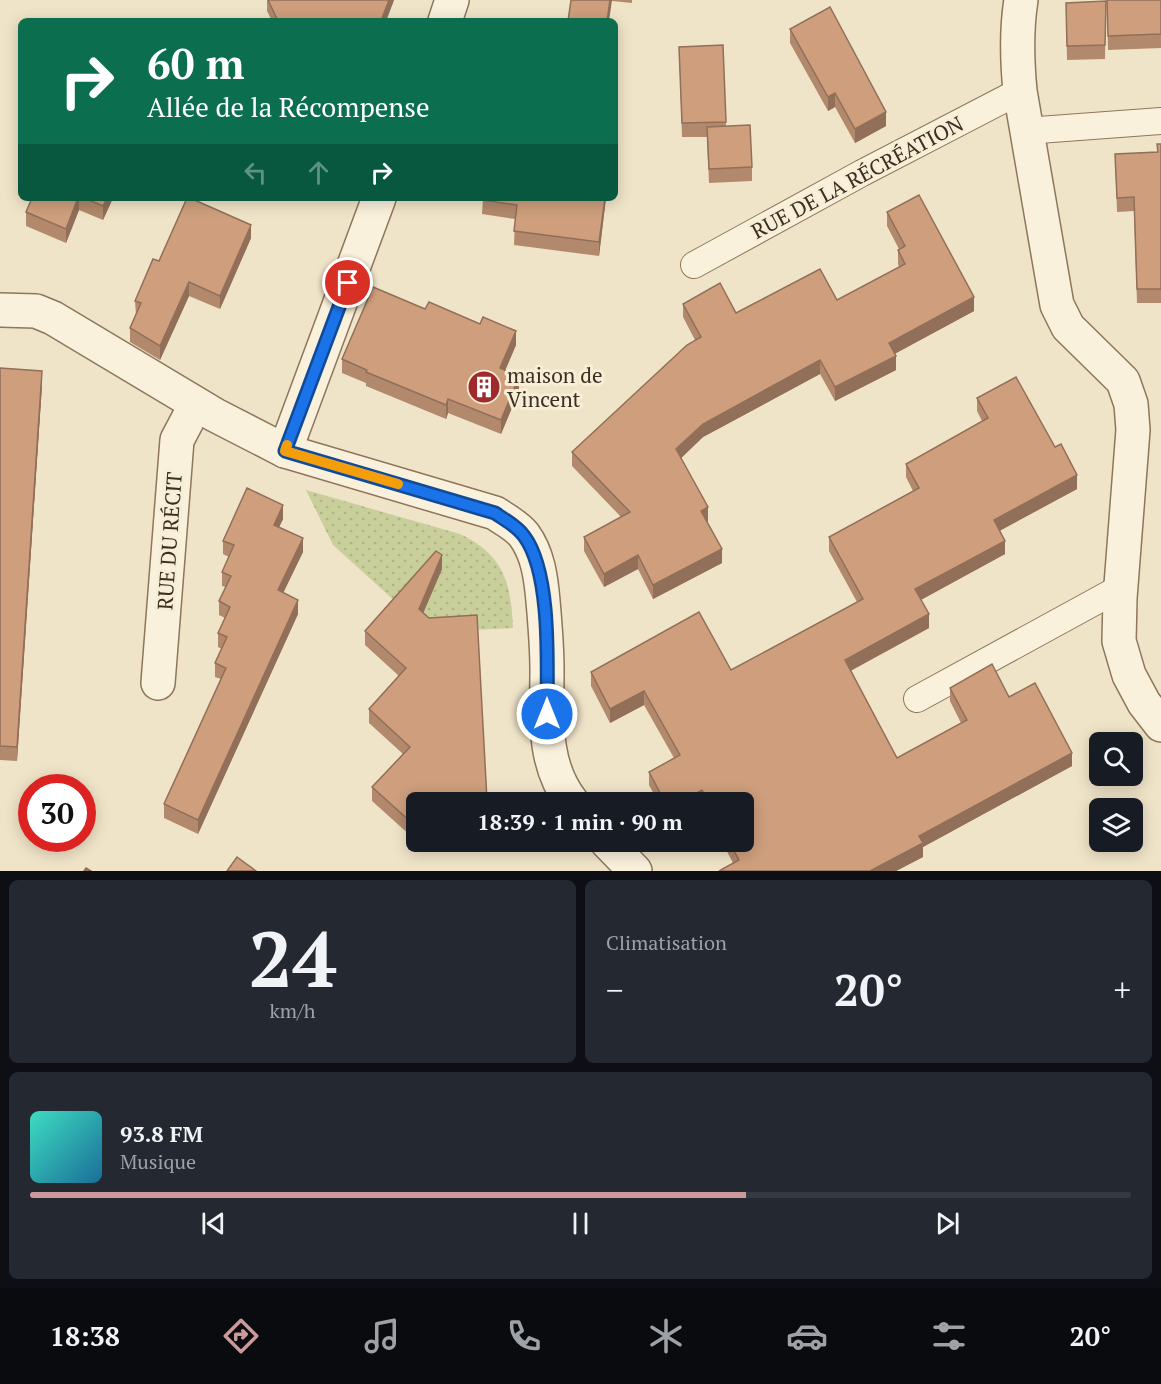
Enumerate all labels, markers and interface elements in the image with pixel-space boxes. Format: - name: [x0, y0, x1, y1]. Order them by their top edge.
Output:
- text: 60 m: [147, 35, 245, 91]
- icon: right: [48, 42, 126, 120]
- text: Allée de la Récompense: [147, 89, 430, 125]
- street label: RUE DE LA RÉCRÉATION: [746, 109, 968, 245]
- icon: left: [239, 156, 272, 189]
- icon: ahead: [302, 156, 335, 189]
- icon: right: [365, 156, 398, 189]
- pin: [322, 257, 373, 308]
- icon: arrive: [331, 266, 364, 299]
- place label: maison de Vincent: [507, 361, 603, 413]
- building icon: maison de Vincent: [466, 369, 502, 405]
- street label: RUE DU RÉCIT: [150, 471, 188, 611]
- position arrow: [515, 682, 579, 746]
- map controls: [1089, 732, 1143, 852]
- button: search: [1089, 732, 1143, 786]
- speed limit sign: 30: [18, 774, 96, 852]
- button: layers: [1089, 798, 1143, 852]
- text: 18:39 · 1 min · 90 m: [477, 807, 683, 836]
- text: 24: [248, 906, 337, 1009]
- text: Climatisation: [606, 929, 727, 956]
- text: 20°: [834, 959, 903, 1019]
- text: −: [606, 968, 624, 1011]
- text: +: [1113, 968, 1131, 1011]
- text: km/h: [269, 997, 316, 1024]
- text: 93.8 FM: [120, 1119, 203, 1148]
- text: Musique: [120, 1148, 196, 1175]
- icon: previous: [197, 1207, 230, 1240]
- icon: pause: [564, 1207, 597, 1240]
- icon: next: [931, 1207, 964, 1240]
- icon: directions: [220, 1315, 262, 1357]
- icon: music: [361, 1315, 403, 1357]
- icon: phone: [503, 1315, 545, 1357]
- icon: climate: [645, 1315, 687, 1357]
- icon: car: [786, 1315, 828, 1357]
- icon: filters: [928, 1315, 970, 1357]
- text: 18:38: [50, 1318, 120, 1354]
- text: 20°: [1069, 1318, 1111, 1354]

